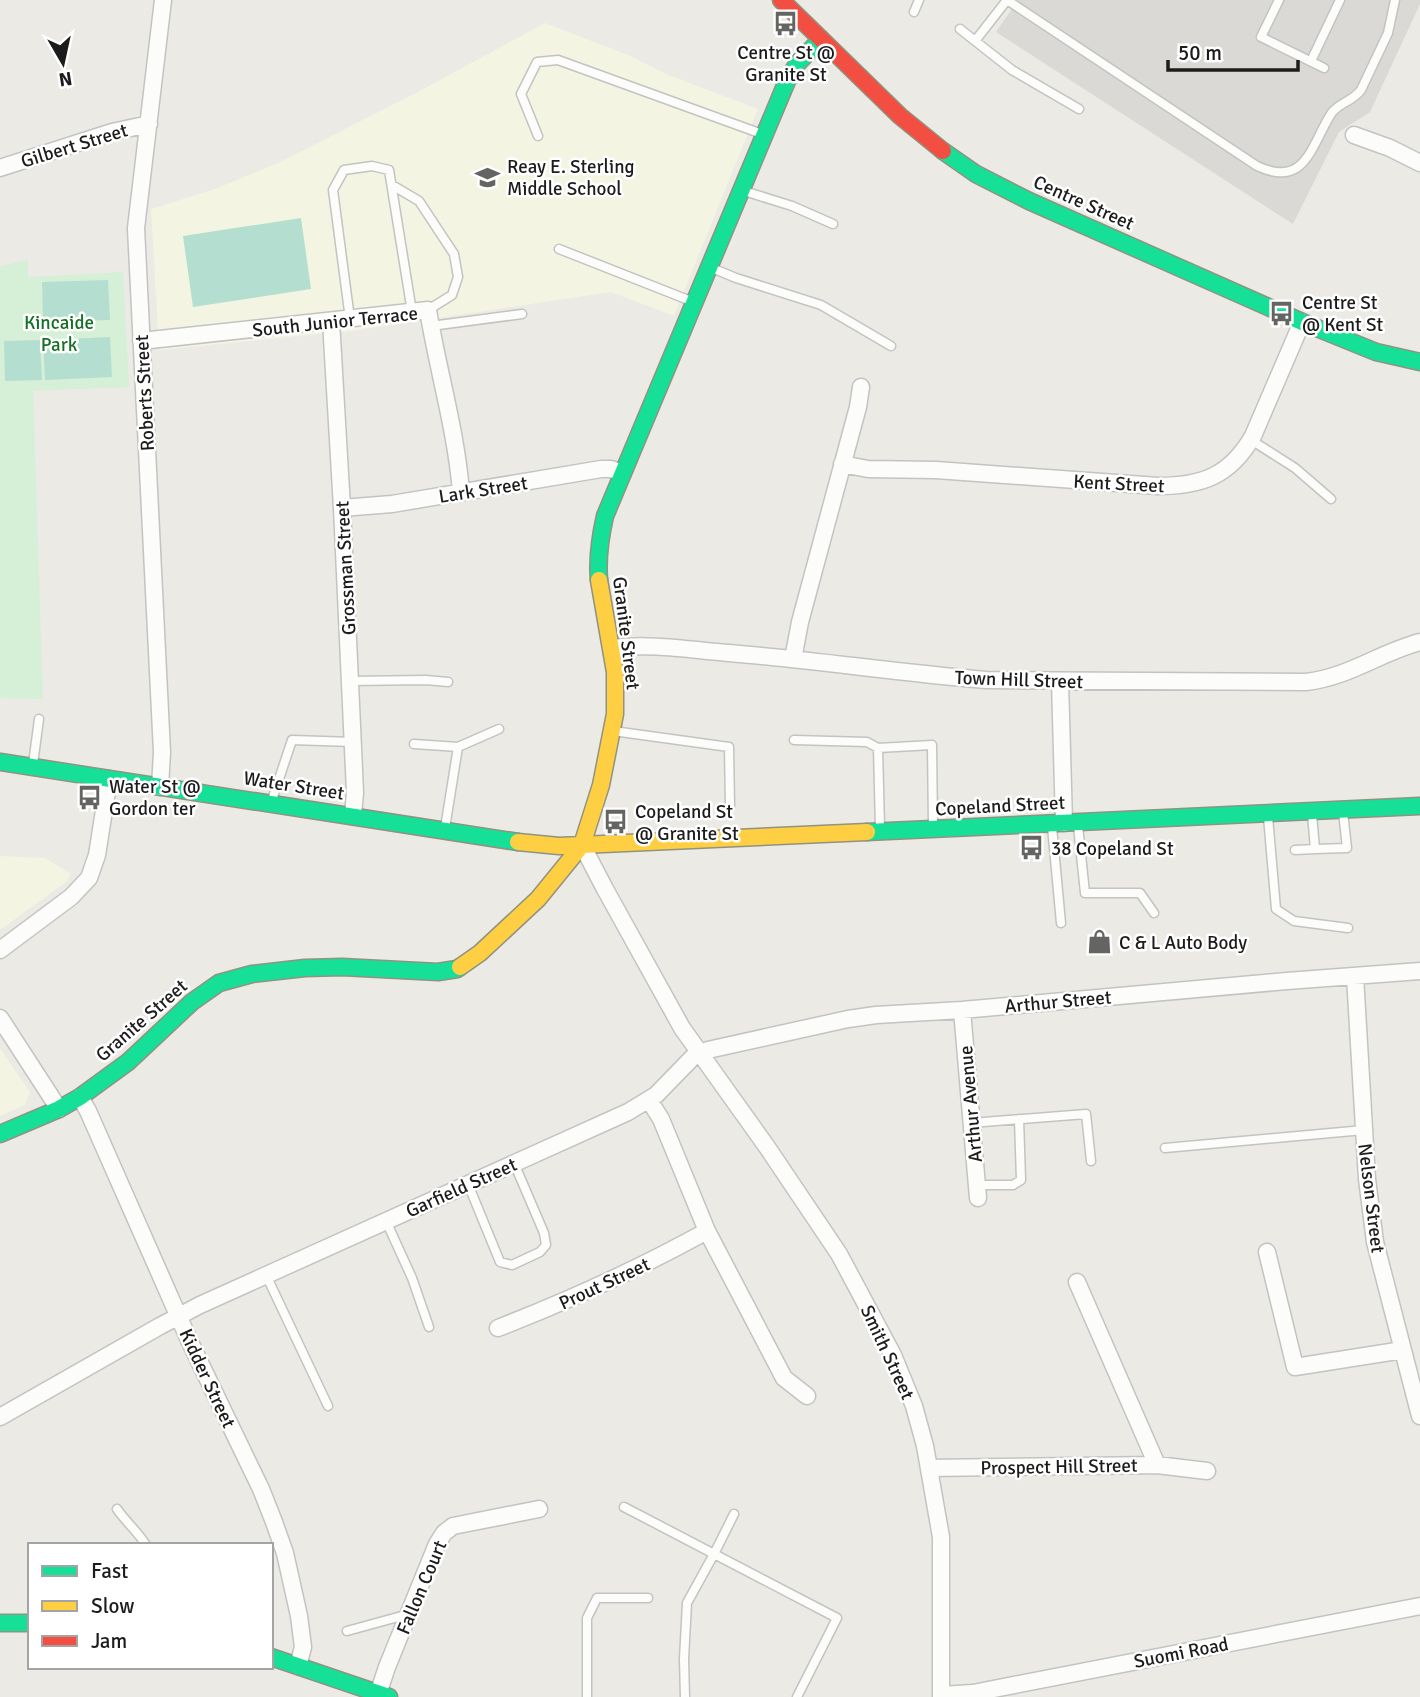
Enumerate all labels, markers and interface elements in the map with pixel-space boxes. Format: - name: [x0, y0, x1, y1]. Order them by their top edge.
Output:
- bus stop icon: Centre St @ Granite St: [772, 10, 800, 38]
- north arrow: [28, 28, 98, 98]
- scale bar: [1168, 28, 1298, 72]
- text: 50 m: [1178, 40, 1222, 66]
- place label: Centre St @ Granite St: [737, 41, 835, 87]
- text: N: [57, 66, 74, 92]
- street label: Gilbert Street: [18, 118, 131, 174]
- place label: Reay E. Sterling Middle School: [507, 155, 635, 201]
- school or university icon: Reay E. Sterling Middle School: [473, 163, 501, 191]
- street label: Centre Street: [1030, 170, 1138, 236]
- place label: Centre St @ Kent St: [1302, 291, 1383, 337]
- bus stop icon: Centre St @ Kent St: [1268, 299, 1296, 327]
- street label: South Junior Terrace: [251, 301, 419, 343]
- park label: Kincaide Park: [24, 311, 94, 357]
- street label: Roberts Street: [130, 334, 160, 452]
- street label: Kent Street: [1073, 470, 1165, 498]
- street label: Lark Street: [437, 471, 530, 509]
- street label: Grossman Street: [330, 500, 361, 636]
- street label: Granite Street: [607, 575, 645, 691]
- street label: Town Hill Street: [954, 666, 1084, 694]
- street label: Water Street: [242, 766, 346, 806]
- place label: Water St @ Gordon ter: [109, 775, 200, 821]
- bus stop icon: Water St @ Gordon ter: [75, 783, 103, 811]
- street label: Copeland Street: [934, 791, 1066, 821]
- place label: Copeland St @ Granite St: [635, 800, 739, 846]
- bus stop icon: Copeland St @ Granite St: [601, 808, 629, 836]
- bus stop icon: 38 Copeland St: [1017, 834, 1045, 862]
- place label: 38 Copeland St: [1051, 837, 1174, 861]
- shop icon: C & L Auto Body: [1085, 928, 1113, 956]
- place label: C & L Auto Body: [1119, 931, 1247, 955]
- street label: Granite Street: [91, 974, 193, 1067]
- street label: Arthur Street: [1004, 985, 1113, 1019]
- street label: Arthur Avenue: [954, 1045, 988, 1163]
- street label: Nelson Street: [1352, 1142, 1390, 1255]
- street label: Garfield Street: [402, 1153, 521, 1223]
- street label: Prout Street: [555, 1252, 654, 1315]
- street label: Smith Street: [855, 1301, 920, 1404]
- street label: Kidder Street: [174, 1325, 241, 1432]
- street label: Prospect Hill Street: [980, 1454, 1138, 1480]
- street label: Fallon Court: [391, 1536, 453, 1638]
- legend: [28, 1543, 273, 1669]
- text: Fast: [91, 1558, 128, 1584]
- text: Slow: [91, 1593, 135, 1619]
- text: Jam: [91, 1628, 127, 1654]
- street label: Suomi Road: [1132, 1632, 1231, 1674]

